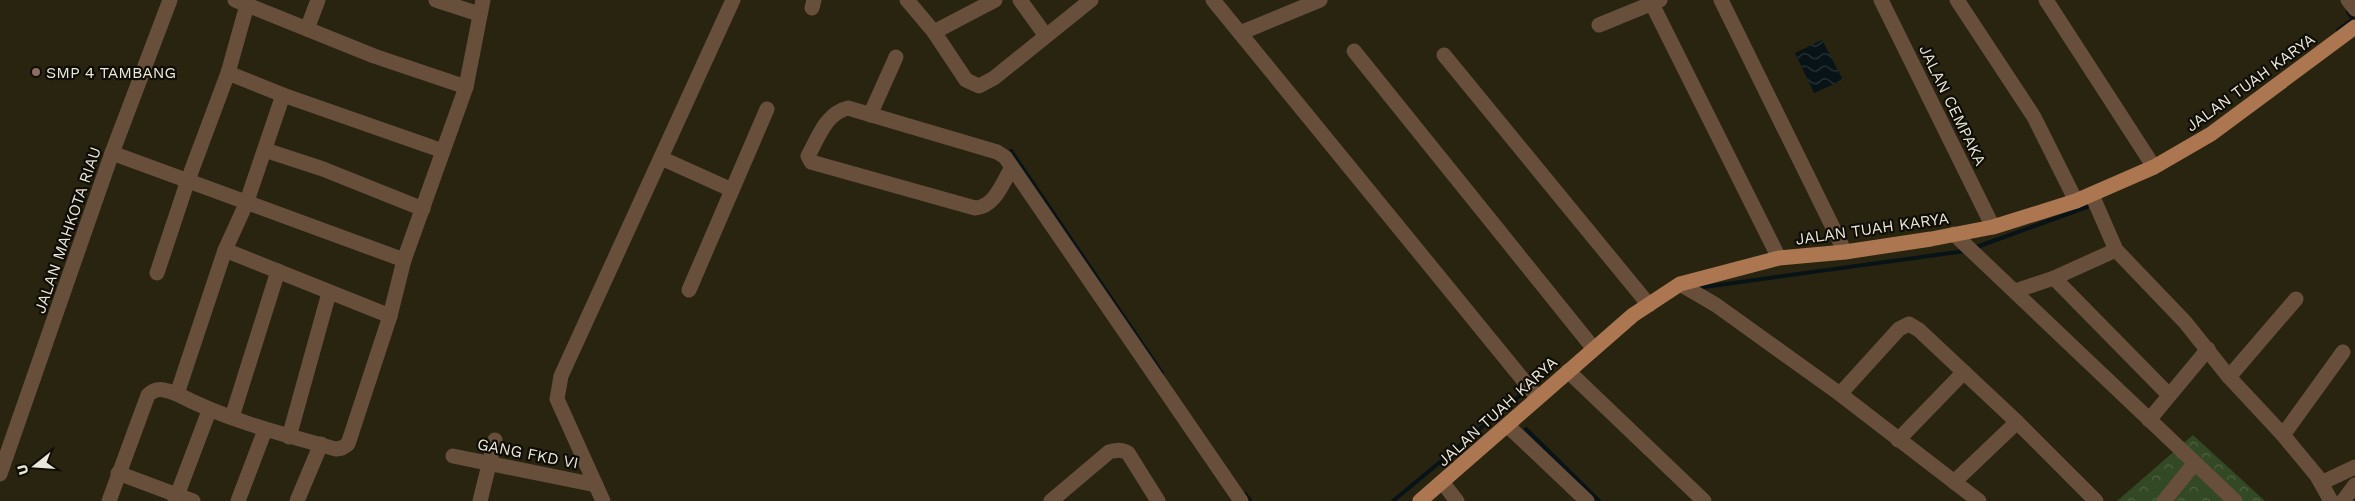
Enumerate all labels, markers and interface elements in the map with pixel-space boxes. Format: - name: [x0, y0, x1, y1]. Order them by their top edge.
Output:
- street label: JALAN TUAH KARYA: [2182, 29, 2319, 136]
- street label: JALAN CEMPAKA: [1915, 42, 1990, 169]
- place label: SMP 4 TAMBANG: [46, 63, 176, 82]
- marker: SMP 4 TAMBANG: [30, 66, 42, 78]
- street label: JALAN MAHKOTA RIAU: [30, 144, 105, 316]
- street label: JALAN TUAH KARYA: [1794, 208, 1950, 249]
- street label: JALAN TUAH KARYA: [1434, 352, 1561, 470]
- street label: GANG FKD VI: [476, 434, 580, 473]
- north arrow: [10, 441, 60, 491]
- text: U: [13, 463, 32, 477]

